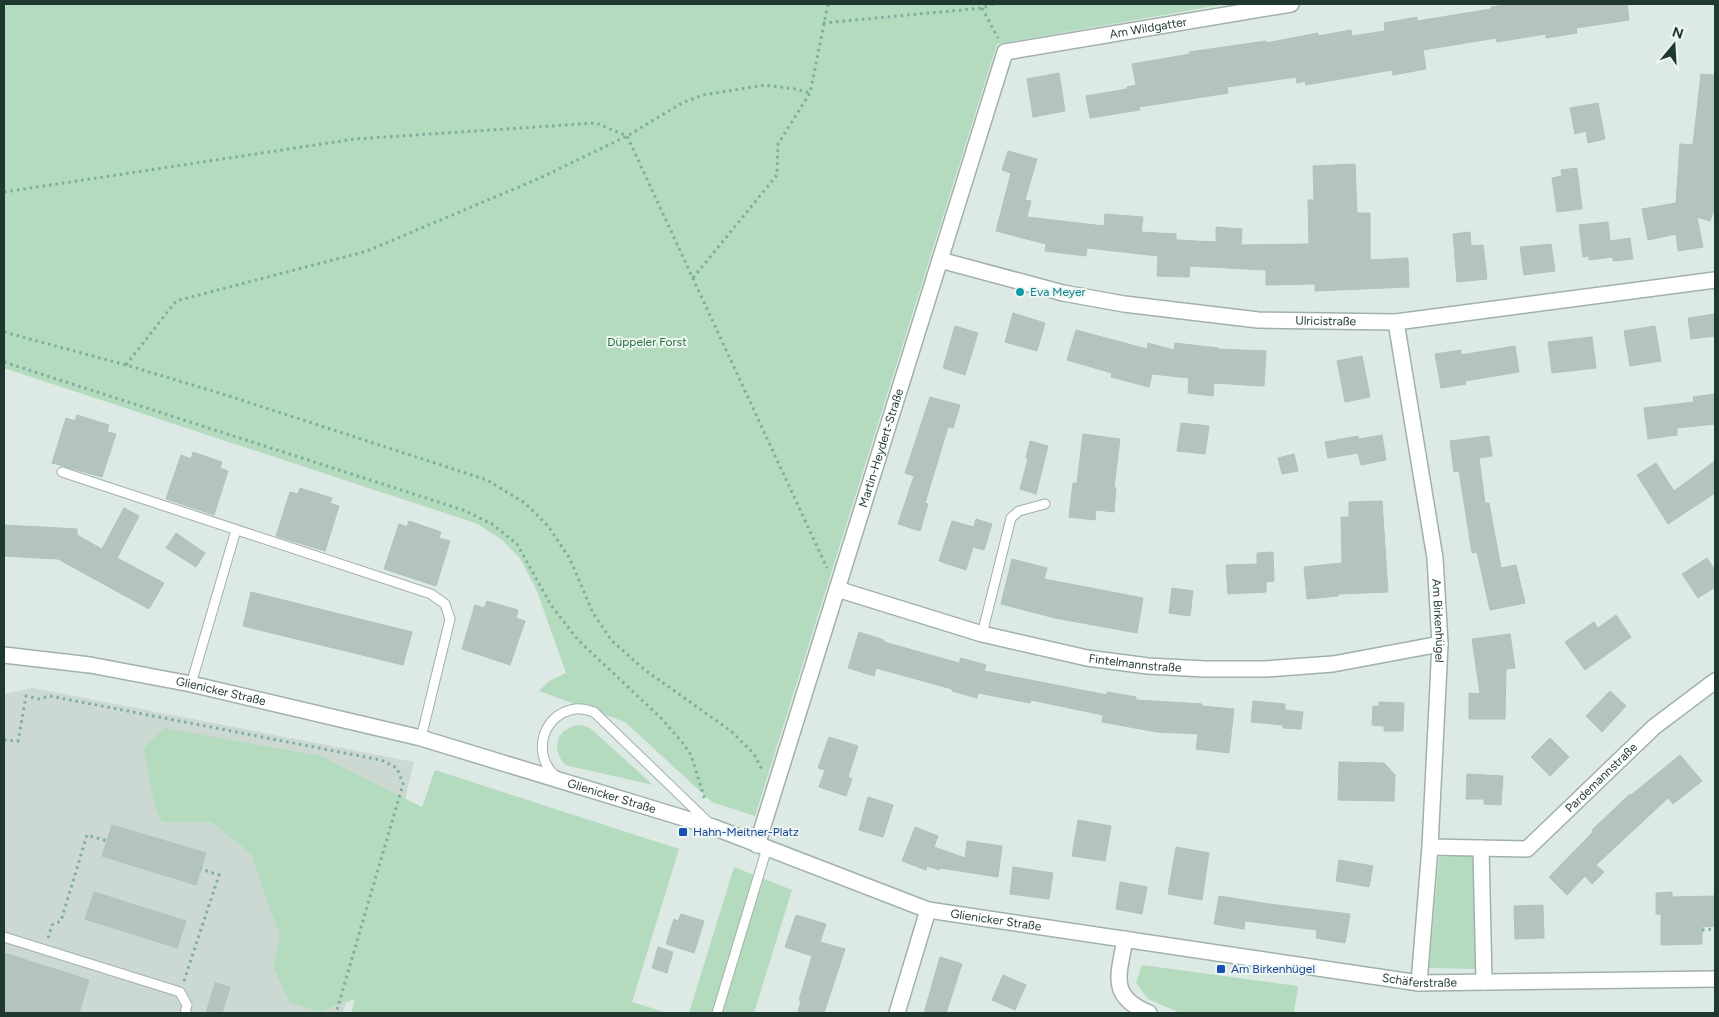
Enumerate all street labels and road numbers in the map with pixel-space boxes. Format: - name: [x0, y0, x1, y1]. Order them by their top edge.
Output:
- street label: Am Wildgatter: [1108, 15, 1188, 41]
- street label: Ulricistraße: [1295, 314, 1357, 328]
- street label: Martin-Heydert-Straße: [856, 386, 906, 509]
- street label: Am Birkenhügel: [1429, 578, 1447, 663]
- street label: Fintelmannstraße: [1088, 651, 1182, 675]
- street label: Glienicker Straße: [175, 674, 268, 708]
- street label: Pardemannstraße: [1563, 740, 1640, 815]
- street label: Glienicker Straße: [566, 776, 658, 816]
- street label: Glienicker Straße: [949, 906, 1043, 934]
- street label: Schäferstraße: [1381, 971, 1457, 990]

